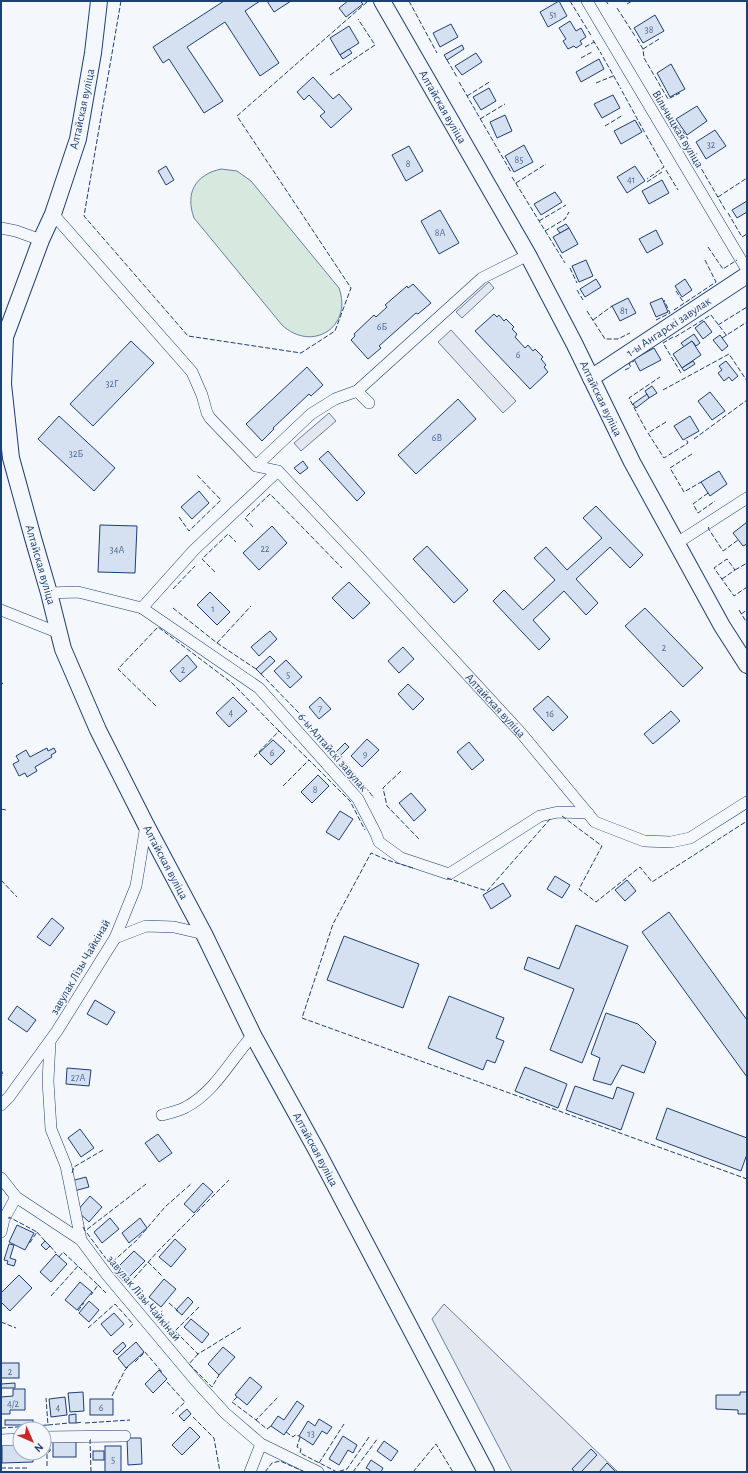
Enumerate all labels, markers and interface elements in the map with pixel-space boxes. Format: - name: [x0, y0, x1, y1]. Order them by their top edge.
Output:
- house number: 51: [549, 10, 557, 20]
- house number: 38: [645, 25, 654, 35]
- street label: Алтайская вуліца: [68, 67, 98, 151]
- street label: Алтайская вуліца: [417, 68, 469, 146]
- street label: Вільчыцкая вуліца: [649, 88, 706, 171]
- house number: 32: [707, 140, 716, 150]
- house number: 85: [515, 155, 523, 165]
- house number: 8: [406, 159, 411, 169]
- house number: 41: [627, 175, 635, 185]
- house number: 8А: [435, 228, 445, 238]
- street label: 1-ы Ангарскі завулак: [624, 294, 713, 359]
- house number: 81: [620, 306, 628, 316]
- house number: 6Б: [377, 322, 387, 332]
- house number: 6: [516, 350, 521, 360]
- street label: Алтайская вуліца: [578, 359, 625, 439]
- house number: 32Г: [105, 379, 119, 389]
- house number: 6В: [432, 433, 443, 443]
- house number: 32Б: [69, 449, 83, 459]
- street label: Алтайская вуліца: [24, 523, 58, 606]
- house number: 22: [260, 544, 270, 554]
- house number: 34А: [110, 545, 125, 555]
- house number: 1: [211, 604, 215, 614]
- house number: 2: [662, 643, 667, 653]
- house number: 2: [181, 665, 186, 675]
- house number: 5: [286, 670, 290, 680]
- street label: Алтайская вуліца: [463, 671, 528, 740]
- house number: 7: [318, 704, 322, 714]
- house number: 4: [229, 708, 234, 718]
- house number: 16: [546, 709, 554, 719]
- street label: 6-ы Алтайскі завулак: [295, 710, 371, 795]
- house number: 6: [270, 748, 275, 758]
- house number: 9: [363, 749, 368, 759]
- house number: 8: [313, 785, 318, 795]
- street label: Алтайская вуліца: [141, 823, 191, 902]
- street label: завулак Лізы Чайкінай: [48, 917, 113, 1017]
- house number: 27А: [71, 1073, 85, 1083]
- street label: Алтайская вуліца: [291, 1110, 341, 1189]
- street label: завулак Лізы Чайкінай: [104, 1253, 183, 1344]
- house number: 2: [8, 1367, 13, 1377]
- house number: 4/2: [7, 1399, 20, 1409]
- house number: 4: [56, 1403, 61, 1413]
- house number: 6: [99, 1403, 104, 1413]
- north arrow: [12, 1421, 52, 1461]
- house number: 13: [307, 1429, 315, 1439]
- text: N: [32, 1441, 45, 1454]
- house number: 5: [111, 1455, 115, 1465]

